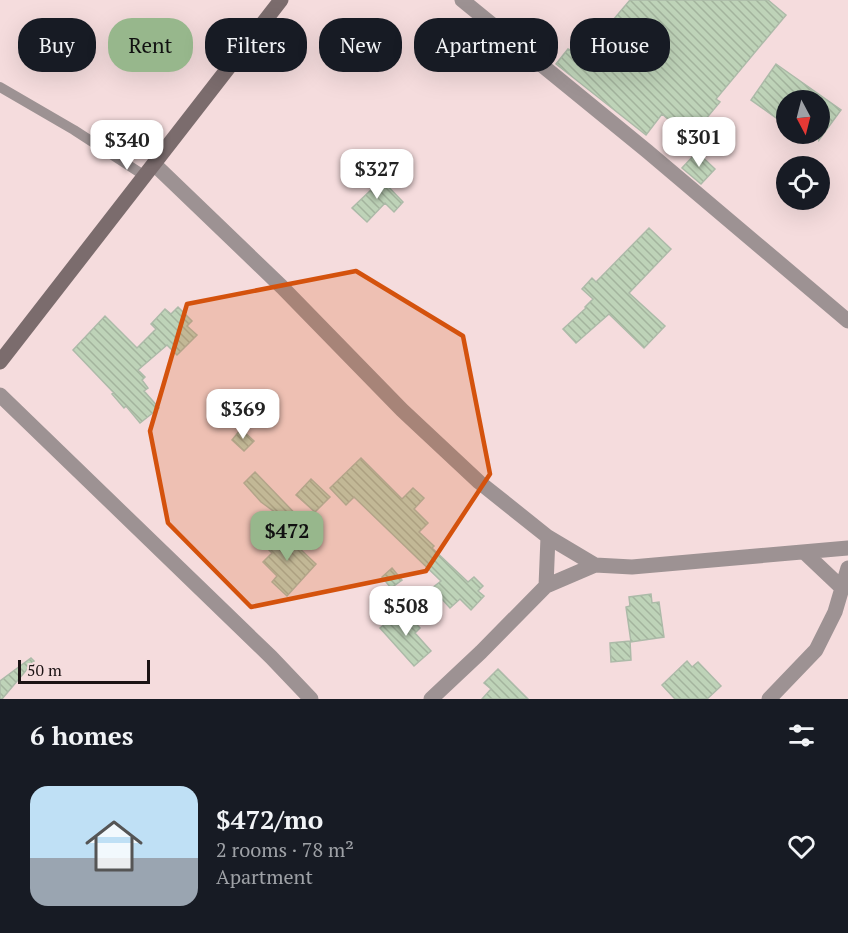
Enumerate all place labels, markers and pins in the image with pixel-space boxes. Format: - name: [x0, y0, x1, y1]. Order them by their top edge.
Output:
- pin: $301: [663, 117, 735, 168]
- pin: $340: [91, 120, 163, 171]
- pin: $327: [341, 149, 413, 200]
- pin: $369: [207, 389, 279, 440]
- pin: $472: [251, 511, 323, 562]
- pin: $508: [370, 586, 442, 637]

